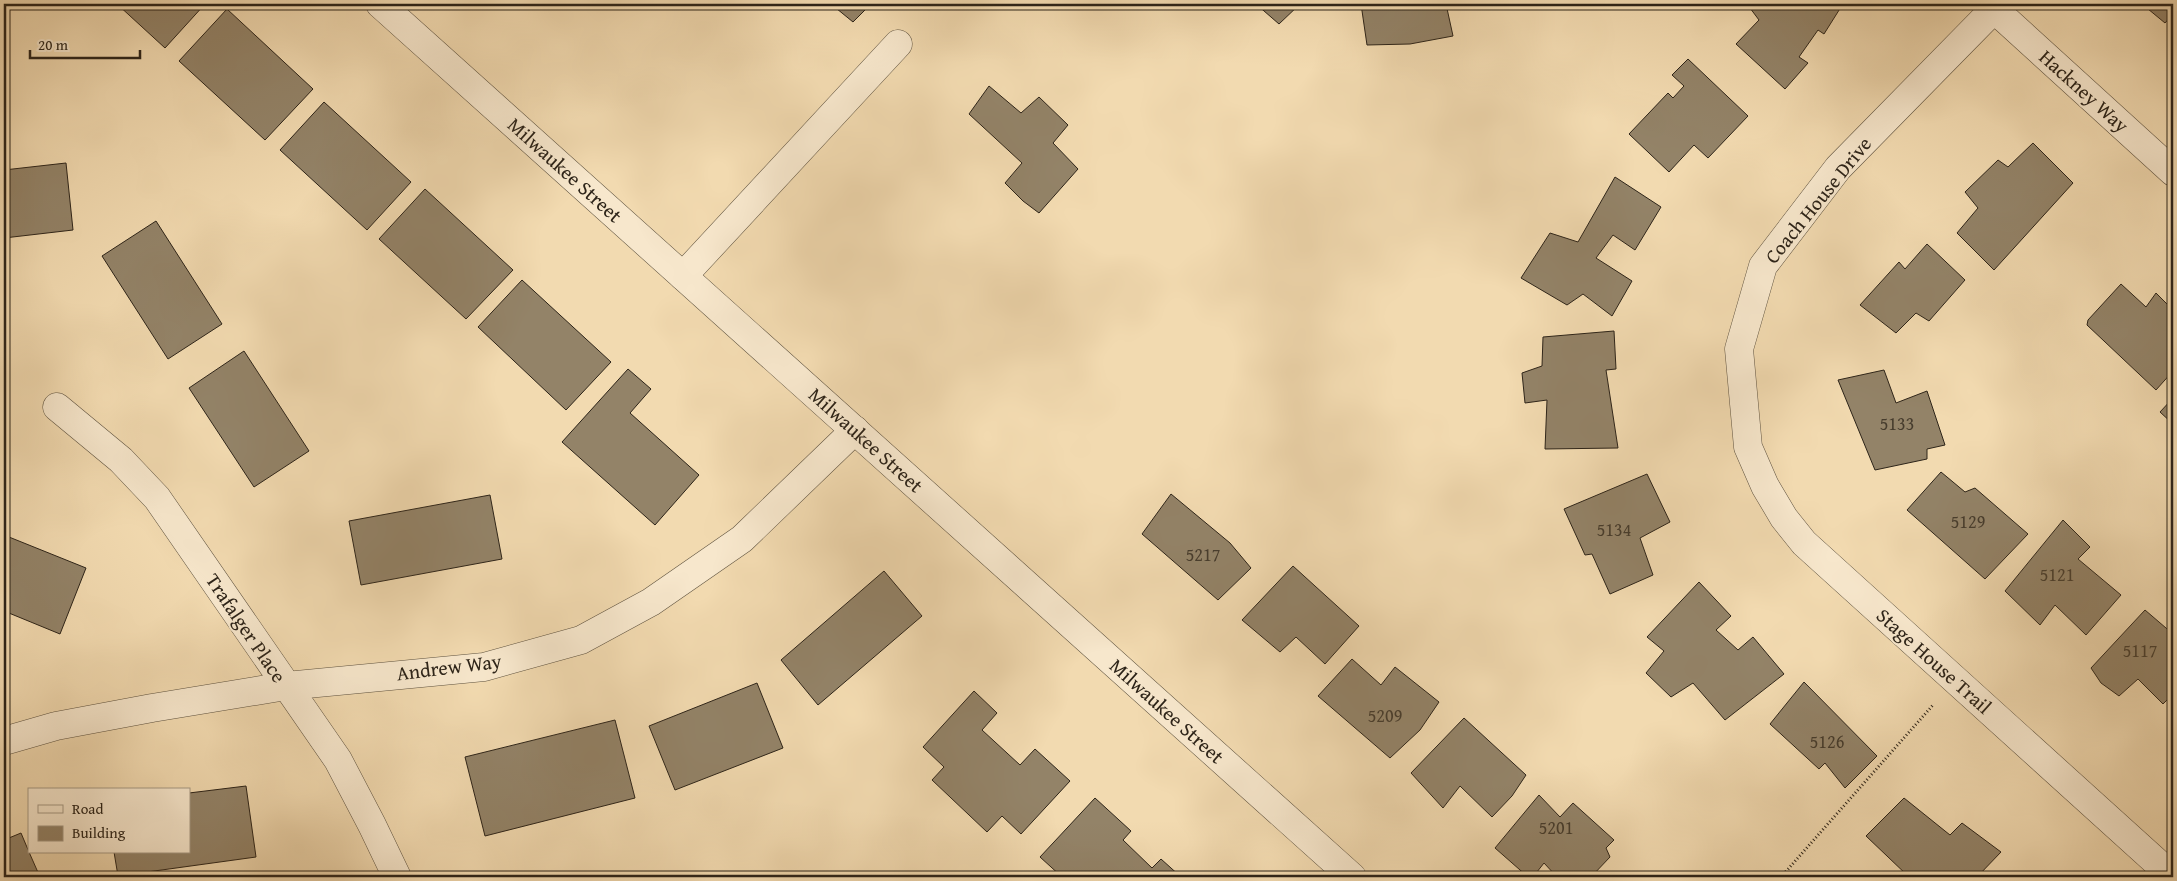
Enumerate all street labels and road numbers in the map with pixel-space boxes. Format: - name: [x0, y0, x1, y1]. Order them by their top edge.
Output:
- street label: Hackney Way: [2033, 42, 2136, 139]
- street label: Milwaukee Street: [502, 110, 629, 229]
- street label: Coach House Drive: [1757, 130, 1878, 269]
- street label: Milwaukee Street: [803, 380, 930, 499]
- street label: Trafalger Place: [199, 567, 294, 688]
- street label: Stage House Trail: [1870, 601, 1999, 720]
- street label: Andrew Way: [395, 646, 503, 687]
- street label: Milwaukee Street: [1104, 651, 1231, 770]

